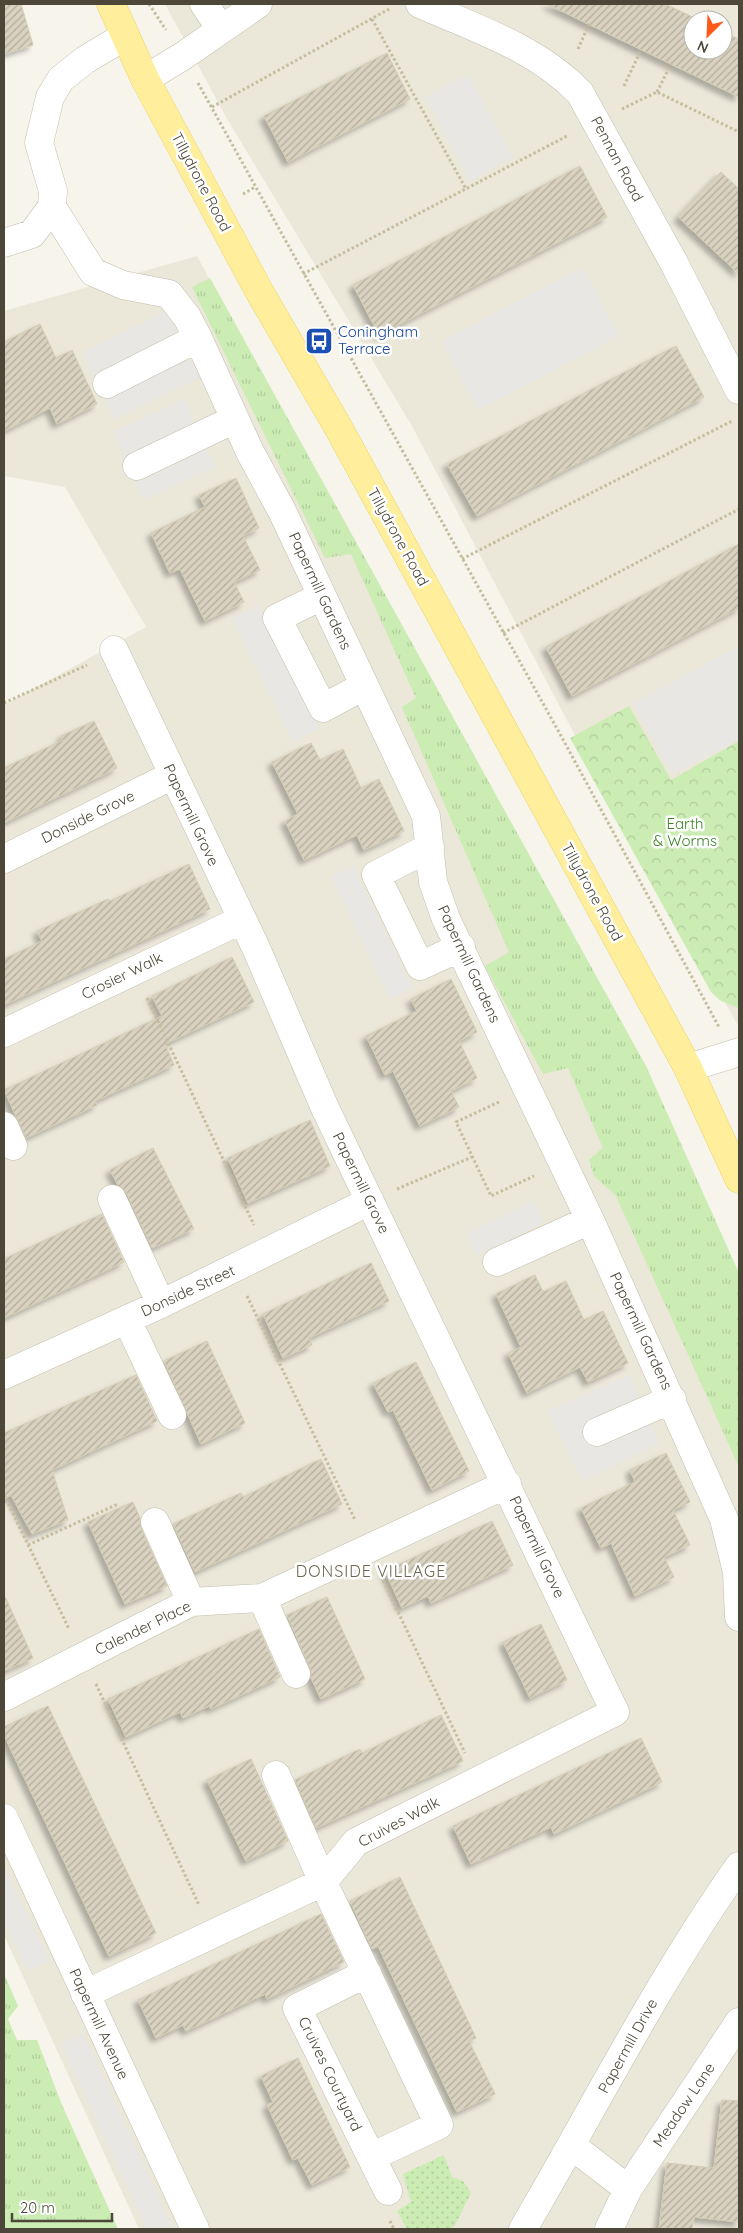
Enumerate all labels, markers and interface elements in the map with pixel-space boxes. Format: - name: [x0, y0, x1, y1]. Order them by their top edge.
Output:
- north arrow: [683, 10, 733, 60]
- text: N: [694, 37, 711, 57]
- street label: Pennan Road: [587, 113, 648, 205]
- street label: Tillydrone Road: [167, 129, 236, 235]
- place label: Coningham Terrace: [338, 322, 418, 358]
- bus stop icon: Coningham Terrace: [304, 326, 334, 356]
- street label: Tillydrone Road: [364, 484, 433, 589]
- street label: Papermill Gardens: [285, 529, 356, 653]
- street label: Papermill Grove: [160, 761, 223, 869]
- street label: Donside Grove: [38, 786, 138, 847]
- park label: Earth & Worms: [653, 814, 717, 850]
- street label: Tillydrone Road: [558, 839, 627, 944]
- street label: Papermill Gardens: [434, 902, 505, 1026]
- street label: Crosier Walk: [78, 948, 165, 1003]
- street label: Papermill Grove: [329, 1129, 394, 1237]
- street label: Donside Street: [138, 1260, 238, 1321]
- street label: Papermill Gardens: [606, 1269, 677, 1393]
- street label: Papermill Grove: [506, 1493, 569, 1601]
- district label: DONSIDE VILLAGE: [296, 1561, 446, 1581]
- street label: Calender Place: [92, 1596, 194, 1659]
- street label: Cruives Walk: [355, 1792, 443, 1851]
- street label: Papermill Avenue: [65, 1965, 134, 2082]
- street label: Papermill Drive: [594, 1995, 661, 2096]
- street label: Cruives Courtyard: [294, 2013, 366, 2134]
- street label: Meadow Lane: [648, 2059, 719, 2151]
- scale bar: [12, 2190, 112, 2222]
- text: 20 m: [20, 2198, 55, 2217]

